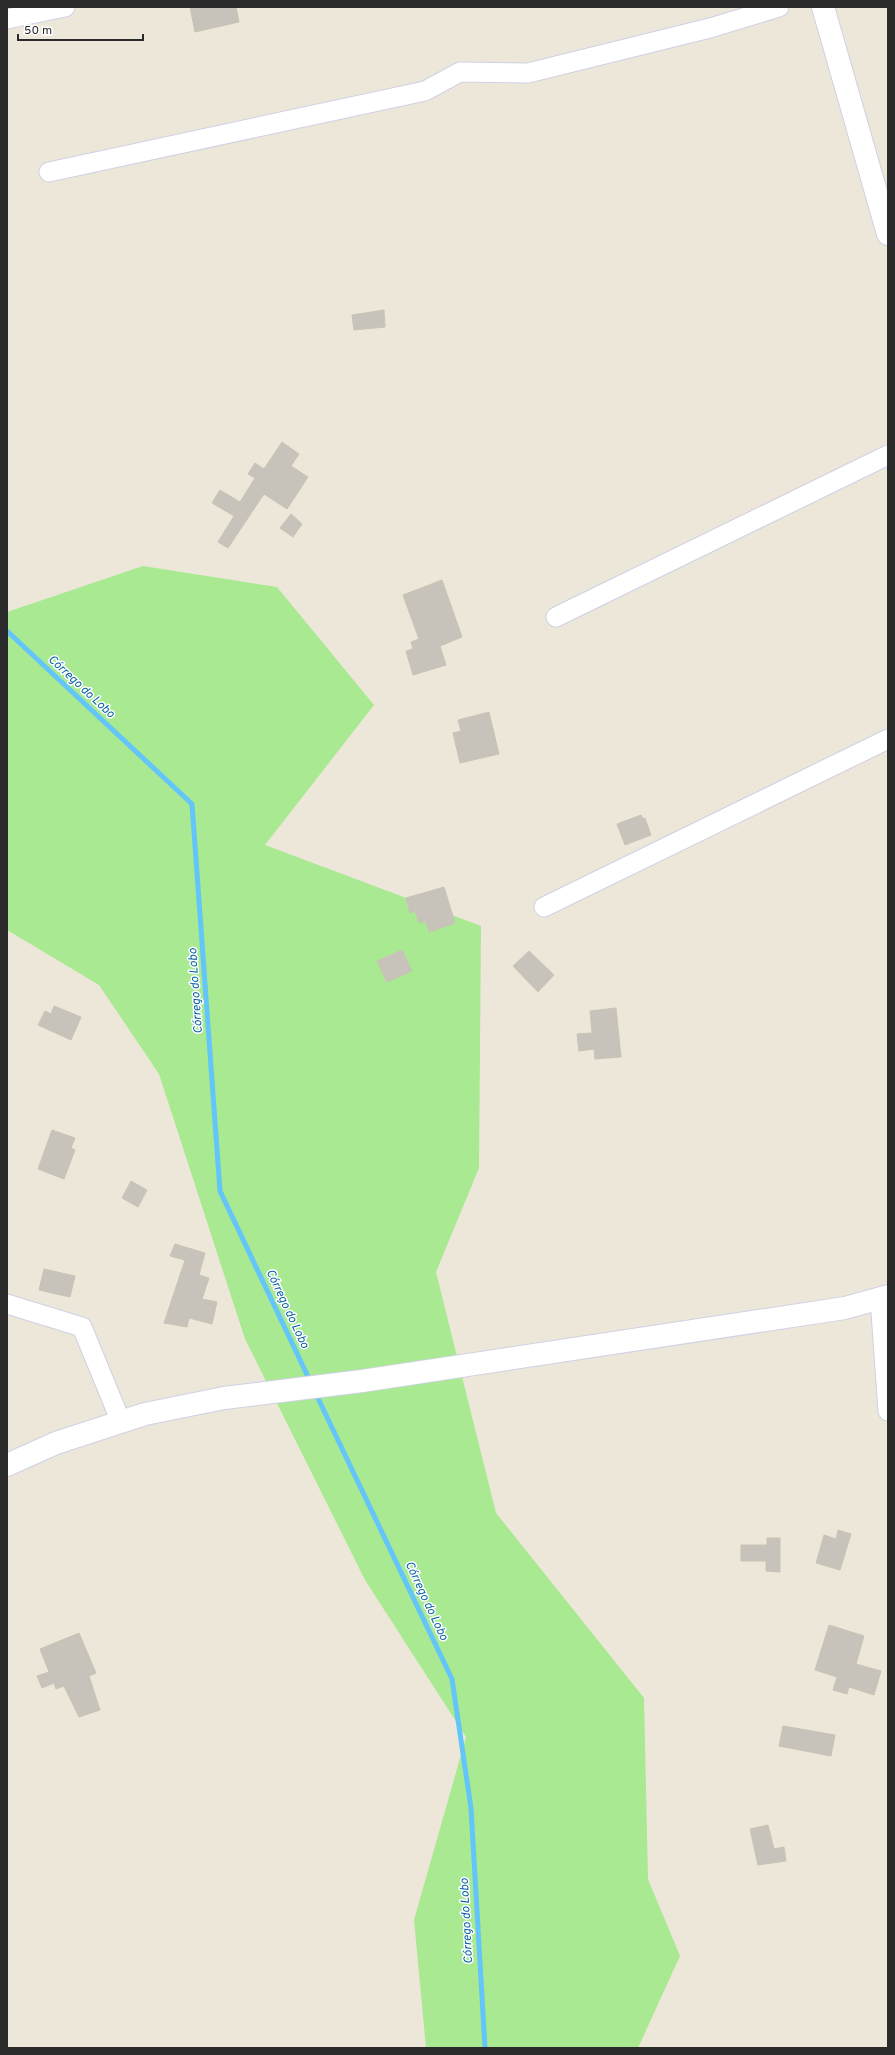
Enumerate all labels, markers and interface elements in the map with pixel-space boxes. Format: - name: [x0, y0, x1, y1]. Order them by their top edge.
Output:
- scale bar: [18, 16, 143, 42]
- text: 50 m: [24, 23, 52, 39]
- water label: Córrego do Lobo: [44, 652, 118, 723]
- water label: Córrego do Lobo: [185, 947, 207, 1034]
- water label: Córrego do Lobo: [262, 1267, 313, 1352]
- water label: Córrego do Lobo: [401, 1559, 452, 1644]
- water label: Córrego do Lobo: [457, 1877, 477, 1964]

